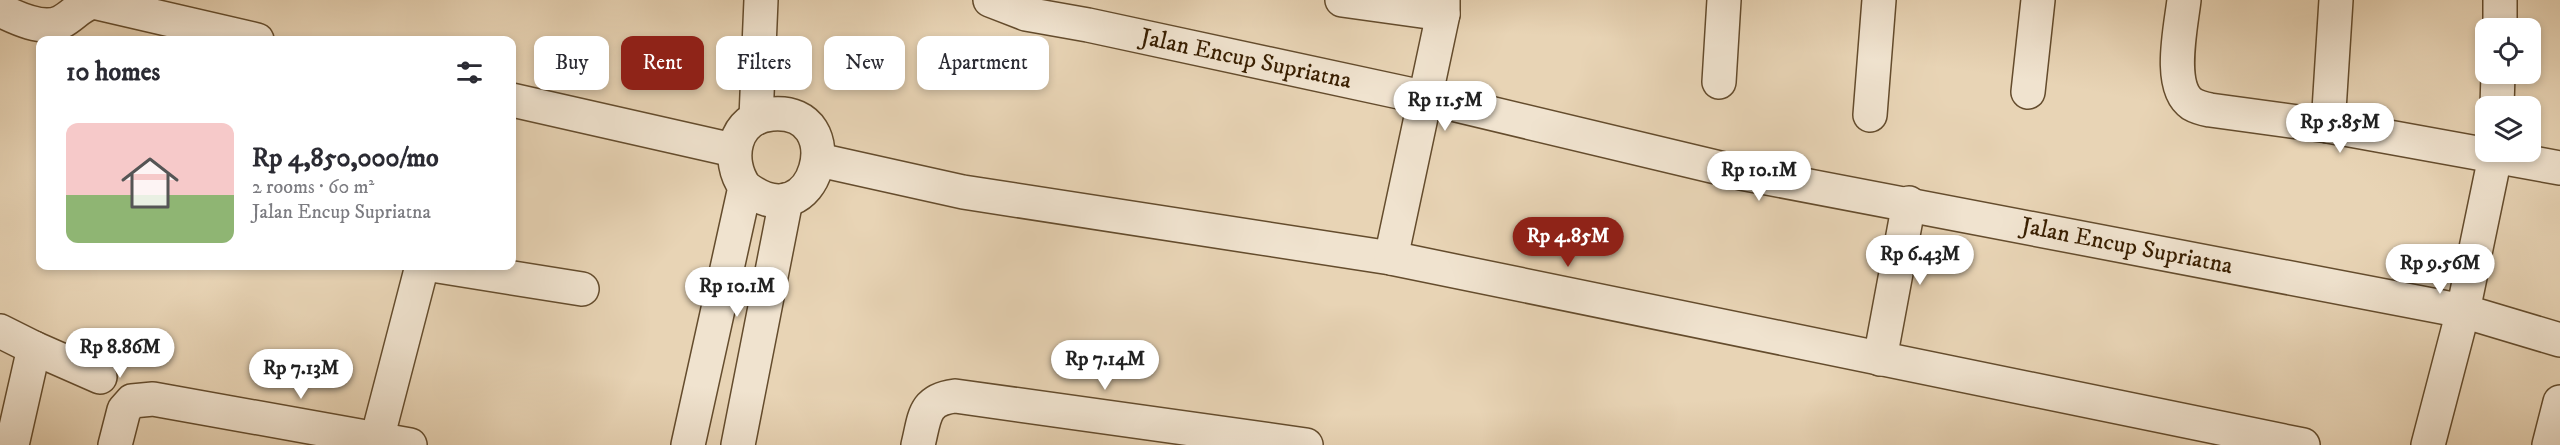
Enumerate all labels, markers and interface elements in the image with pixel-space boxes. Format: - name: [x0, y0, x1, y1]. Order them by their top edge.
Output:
- map controls: [2475, 18, 2541, 162]
- button: locate: [2475, 18, 2541, 84]
- street label: Jalan Encup Supriatna: [1136, 22, 1355, 96]
- chip: Buy: [534, 36, 609, 90]
- chip: Rent: [621, 36, 704, 90]
- chip: Filters: [716, 36, 812, 90]
- chip: New: [824, 36, 905, 90]
- chip: Apartment: [917, 36, 1049, 90]
- text: 10 homes: [66, 56, 160, 89]
- icon: filters: [453, 56, 486, 89]
- pin: Rp 11.5M: [1383, 81, 1507, 132]
- text: Rp 11.5M: [1407, 88, 1483, 113]
- button: layers: [2475, 96, 2541, 162]
- pin: Rp 5.85M: [2278, 103, 2402, 154]
- text: Rp 5.85M: [2300, 110, 2380, 135]
- text: Rp 4,850,000/mo: [252, 142, 439, 175]
- icon: home: [114, 147, 186, 219]
- pin: Rp 10.1M: [1697, 151, 1821, 202]
- text: Rp 10.1M: [1721, 158, 1797, 183]
- text: 2 rooms · 60 m²: [252, 175, 374, 200]
- text: Jalan Encup Supriatna: [252, 200, 431, 225]
- street label: Jalan Encup Supriatna: [2017, 210, 2236, 281]
- pin: Rp 4.85M: [1506, 217, 1630, 268]
- text: Rp 4.85M: [1527, 224, 1609, 249]
- pin: Rp 6.43M: [1858, 235, 1982, 286]
- text: Rp 6.43M: [1880, 242, 1960, 267]
- pin: Rp 9.56M: [2378, 244, 2502, 295]
- text: Rp 9.56M: [2400, 251, 2480, 276]
- pin: Rp 10.1M: [675, 267, 799, 318]
- text: Rp 10.1M: [699, 274, 775, 299]
- pin: Rp 8.86M: [58, 328, 182, 379]
- text: Rp 8.86M: [79, 335, 161, 360]
- pin: Rp 7.14M: [1043, 340, 1167, 391]
- text: Rp 7.14M: [1065, 347, 1145, 372]
- pin: Rp 7.13M: [239, 349, 363, 400]
- text: Rp 7.13M: [263, 356, 339, 381]

